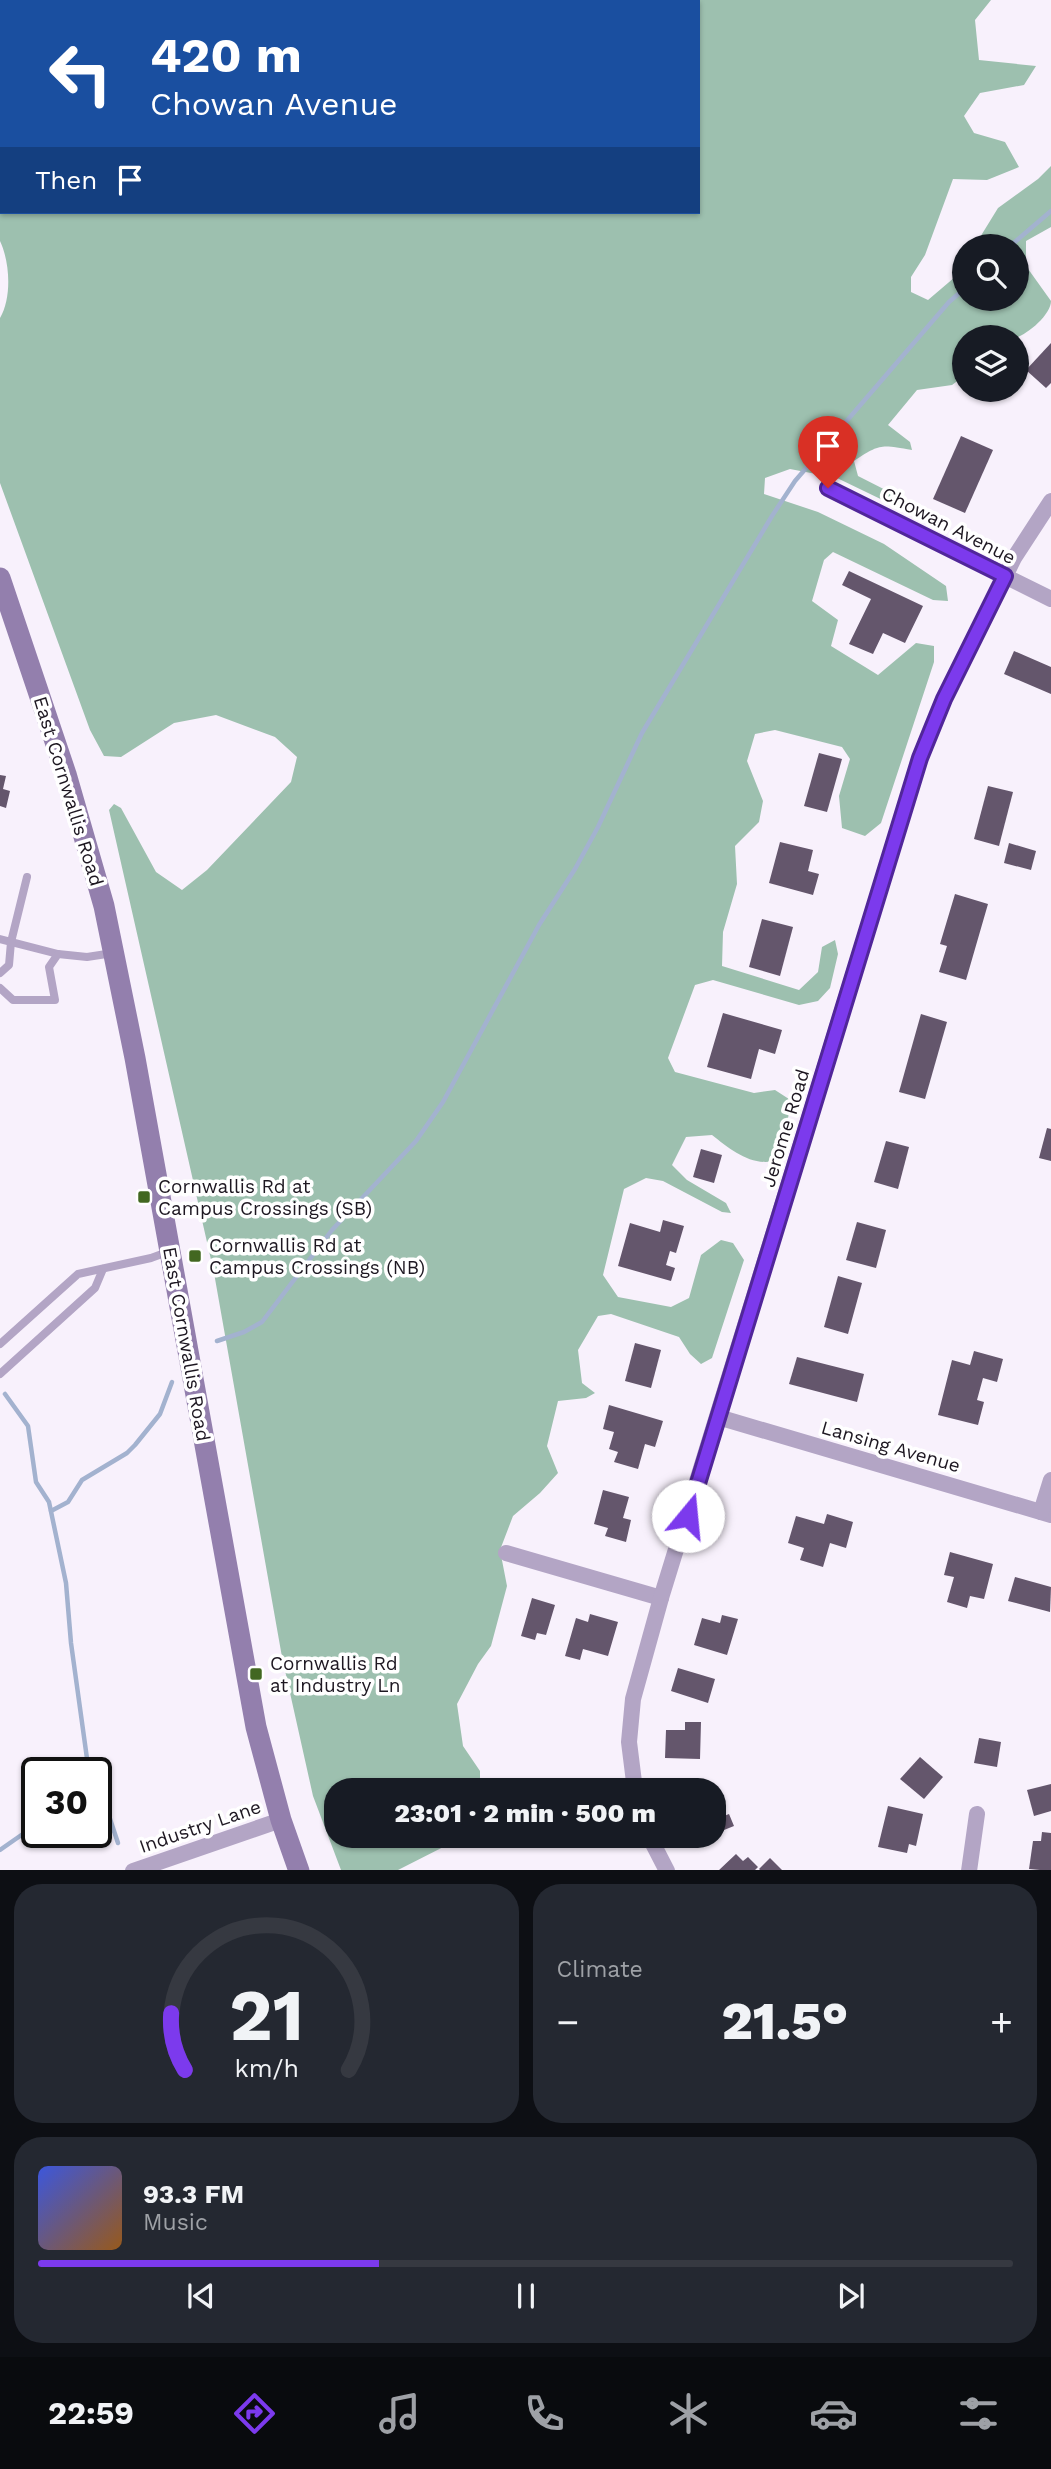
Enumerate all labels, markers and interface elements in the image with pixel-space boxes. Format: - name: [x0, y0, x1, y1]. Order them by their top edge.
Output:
- text: 420 m: [150, 26, 302, 84]
- icon: left: [35, 28, 126, 119]
- text: Chowan Avenue: [150, 85, 398, 123]
- icon: arrive: [111, 161, 149, 199]
- text: Then: [35, 165, 97, 195]
- map controls: [952, 234, 1029, 402]
- button: search: [952, 234, 1029, 311]
- button: layers: [952, 325, 1029, 402]
- pin: [798, 416, 858, 488]
- icon: arrive: [809, 427, 847, 465]
- street label: Chowan Avenue: [878, 482, 1019, 569]
- street label: East Cornwallis Road: [29, 694, 108, 889]
- street label: Jerome Road: [757, 1066, 814, 1190]
- place label: Cornwallis Rd at Campus Crossings (SB): [158, 1175, 372, 1220]
- marker: Cornwallis Rd at Campus Crossings (SB): [136, 1189, 152, 1205]
- place label: Cornwallis Rd at Campus Crossings (NB): [209, 1234, 425, 1279]
- street label: East Cornwallis Road: [158, 1245, 215, 1443]
- marker: Cornwallis Rd at Campus Crossings (NB): [187, 1248, 203, 1264]
- street label: Lansing Avenue: [819, 1416, 963, 1477]
- position arrow: [651, 1479, 725, 1553]
- place label: Cornwallis Rd at Industry Ln: [270, 1652, 400, 1697]
- marker: Cornwallis Rd at Industry Ln: [248, 1666, 264, 1682]
- speed limit sign: 30: [21, 1757, 112, 1848]
- street label: Industry Lane: [136, 1795, 264, 1858]
- text: 23:01 · 2 min · 500 m: [394, 1798, 656, 1828]
- text: Climate: [557, 1956, 643, 1983]
- text: 21: [229, 1972, 304, 2058]
- text: 21.5°: [721, 1991, 848, 2052]
- text: −: [557, 2000, 579, 2044]
- text: +: [990, 2000, 1013, 2044]
- text: km/h: [234, 2053, 298, 2082]
- text: 93.3 FM: [143, 2179, 244, 2209]
- text: Music: [143, 2209, 208, 2236]
- icon: previous: [182, 2277, 220, 2315]
- icon: pause: [507, 2277, 545, 2315]
- icon: next: [832, 2277, 870, 2315]
- icon: directions: [230, 2389, 279, 2438]
- icon: music: [375, 2389, 424, 2438]
- icon: phone: [520, 2389, 569, 2438]
- icon: climate: [664, 2389, 713, 2438]
- icon: car: [809, 2389, 858, 2438]
- icon: filters: [954, 2389, 1003, 2438]
- text: 22:59: [48, 2394, 134, 2432]

